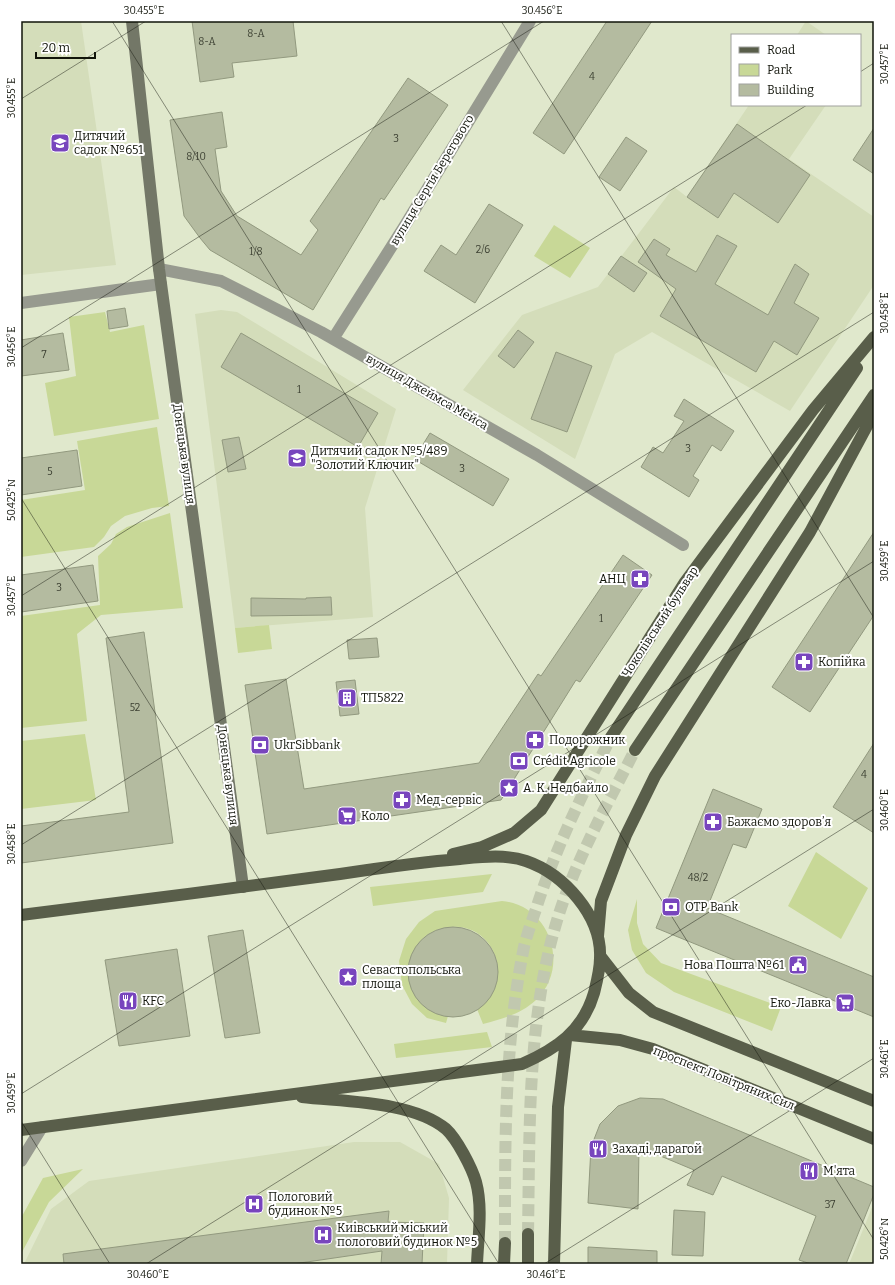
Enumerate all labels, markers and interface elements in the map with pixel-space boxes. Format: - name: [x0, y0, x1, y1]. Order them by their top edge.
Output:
- text: 30.455°E: [124, 5, 164, 17]
- text: 30.456°E: [522, 5, 562, 17]
- house number: 8-А: [247, 28, 266, 40]
- scale bar: [36, 34, 95, 60]
- legend: [731, 34, 861, 106]
- house number: 8-А: [198, 36, 217, 48]
- text: 20 m: [42, 41, 71, 55]
- text: Road: [767, 43, 795, 57]
- text: 30.457°E: [879, 44, 891, 84]
- text: Park: [767, 63, 793, 77]
- house number: 4: [589, 71, 595, 83]
- text: 30.455°E: [6, 78, 18, 118]
- text: Building: [767, 83, 814, 97]
- street label: вулиця Сергія Берегового: [387, 112, 477, 248]
- place label: Дитячий садок №651: [74, 129, 143, 157]
- school or university icon: Дитячий садок №651: [49, 132, 71, 154]
- house number: 3: [393, 133, 399, 145]
- house number: 8/10: [186, 151, 206, 163]
- house number: 2/6: [476, 244, 490, 256]
- house number: 1/8: [249, 246, 263, 258]
- text: 30.458°E: [879, 292, 891, 334]
- text: 30.456°E: [6, 327, 18, 367]
- house number: 7: [41, 349, 47, 361]
- street label: вулиця Джеймса Мейса: [364, 351, 491, 433]
- house number: 1: [297, 384, 301, 396]
- street label: Донецька вулиця: [170, 403, 198, 505]
- house number: 3: [685, 443, 691, 455]
- place label: Дитячий садок №5/489 "Золотий Ключик": [311, 444, 447, 472]
- school or university icon: Дитячий садок №5/489 "Золотий Ключик": [286, 447, 308, 469]
- house number: 3: [459, 463, 465, 475]
- house number: 5: [47, 466, 53, 478]
- text: 50.425°N: [6, 479, 18, 521]
- text: 30.459°E: [879, 541, 891, 581]
- street label: Чоколівський бульвар: [619, 564, 701, 680]
- pharmacy icon: АНЦ: [629, 568, 651, 590]
- place label: АНЦ: [599, 572, 626, 586]
- text: 30.457°E: [6, 576, 18, 616]
- house number: 3: [56, 582, 62, 594]
- house number: 1: [599, 613, 603, 625]
- pharmacy icon: Копійка: [793, 651, 815, 673]
- place label: Копійка: [818, 655, 866, 669]
- building icon: ТП5822: [336, 687, 358, 709]
- place label: ТП5822: [361, 691, 404, 705]
- house number: 52: [130, 702, 140, 714]
- street label: Донецька вулиця: [215, 724, 241, 826]
- pharmacy icon: Подорожник: [524, 729, 546, 751]
- place label: Подорожник: [549, 733, 625, 747]
- bank icon: UkrSibbank: [249, 734, 271, 756]
- place label: UkrSibbank: [274, 738, 340, 752]
- bank icon: Crédit Agricole: [508, 750, 530, 772]
- place label: Crédit Agricole: [533, 754, 616, 768]
- house number: 4: [861, 769, 867, 781]
- place icon: А. К. Недбайло: [498, 777, 520, 799]
- place label: А. К. Недбайло: [523, 781, 608, 795]
- pharmacy icon: Мед-сервіс: [391, 789, 413, 811]
- text: 30.460°E: [879, 789, 891, 831]
- place label: Мед-сервіс: [416, 793, 482, 807]
- supermarket icon: Коло: [336, 805, 358, 827]
- place label: Коло: [361, 809, 390, 823]
- pharmacy icon: Бажаємо здоровʼя: [702, 811, 724, 833]
- place label: Бажаємо здоровʼя: [727, 815, 832, 829]
- text: 30.458°E: [6, 823, 18, 865]
- house number: 48/2: [688, 872, 708, 884]
- bank icon: OTP Bank: [660, 896, 682, 918]
- place label: OTP Bank: [685, 900, 739, 914]
- public building icon: Нова Пошта №61: [787, 954, 809, 976]
- place label: Нова Пошта №61: [684, 958, 784, 972]
- place label: Севастопольська площа: [362, 963, 462, 991]
- place icon: Севастопольська площа: [337, 966, 359, 988]
- restaurant icon: KFC: [117, 990, 139, 1012]
- supermarket icon: Еко-Лавка: [834, 992, 856, 1014]
- place label: KFC: [142, 994, 165, 1008]
- place label: Еко-Лавка: [770, 996, 831, 1010]
- text: 30.461°E: [879, 1039, 891, 1079]
- street label: проспект Повітряних Сил: [651, 1043, 797, 1113]
- text: 30.459°E: [6, 1073, 18, 1113]
- restaurant icon: Захаді, дарагой: [587, 1138, 609, 1160]
- place label: Захаді, дарагой: [612, 1142, 702, 1156]
- restaurant icon: М'ята: [798, 1160, 820, 1182]
- place label: М'ята: [823, 1164, 856, 1178]
- place label: Пологовий будинок №5: [268, 1190, 342, 1218]
- hospital icon: Пологовий будинок №5: [243, 1193, 265, 1215]
- house number: 37: [825, 1199, 835, 1211]
- text: 50.426°N: [879, 1218, 891, 1260]
- place label: Киівський міський пологовий будинок №5: [337, 1221, 477, 1249]
- hospital icon: Киівський міський пологовий будинок №5: [312, 1224, 334, 1246]
- text: 30.460°E: [127, 1269, 169, 1281]
- text: 30.461°E: [526, 1269, 566, 1281]

